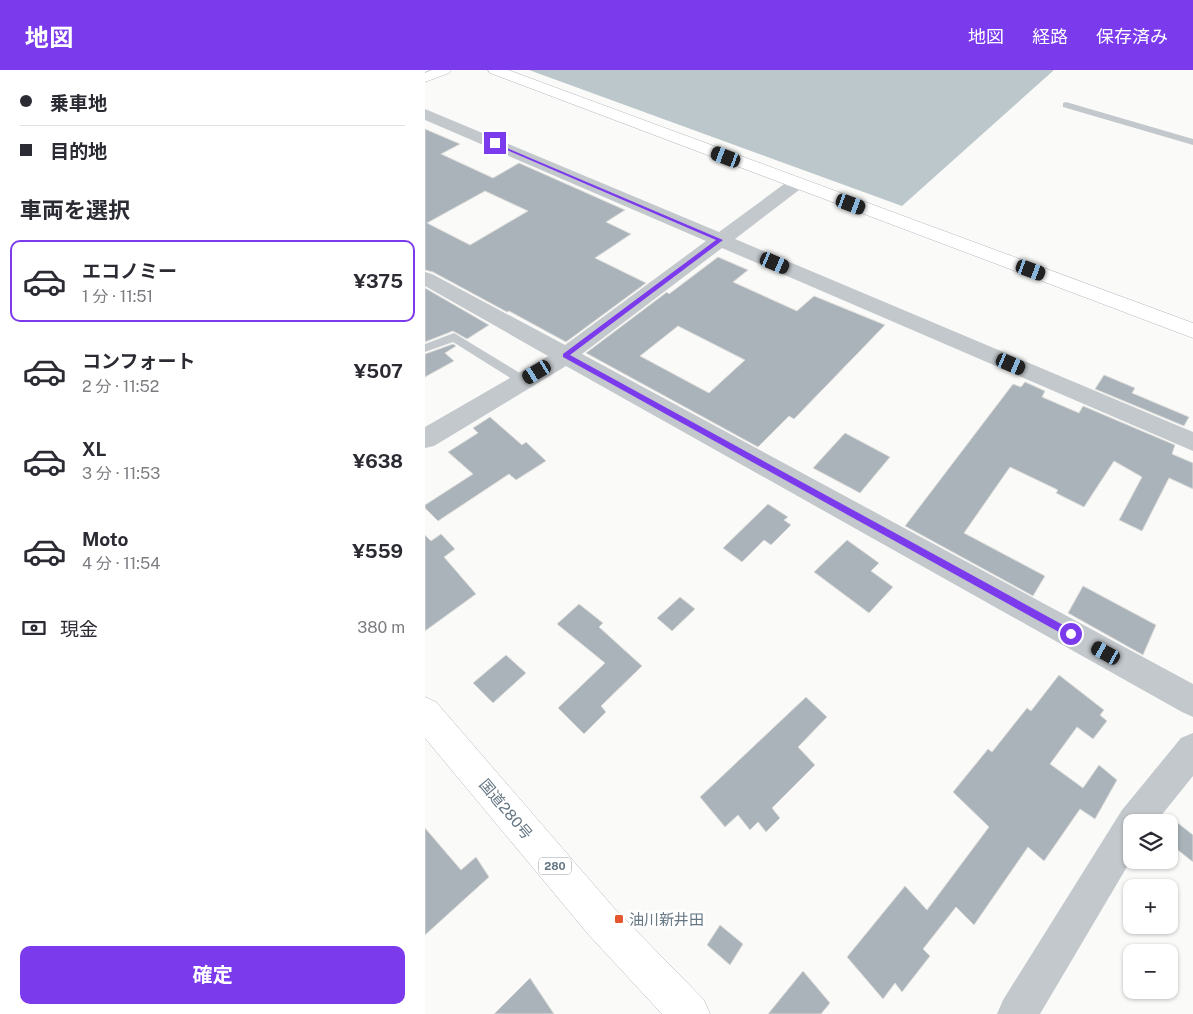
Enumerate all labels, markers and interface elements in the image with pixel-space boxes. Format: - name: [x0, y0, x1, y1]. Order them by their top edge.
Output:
- text: 地図: [25, 23, 73, 51]
- text: 地図: [968, 26, 1004, 47]
- text: 経路: [1032, 26, 1068, 47]
- text: 保存済み: [1096, 26, 1168, 47]
- text: 乗車地: [50, 92, 107, 114]
- route end: [484, 132, 506, 154]
- text: 目的地: [50, 140, 107, 162]
- car: [709, 145, 742, 169]
- car: [834, 192, 867, 216]
- text: 車両を選択: [20, 197, 130, 223]
- car: [758, 250, 791, 276]
- car: [1014, 258, 1047, 282]
- icon: car: [22, 259, 67, 304]
- text: エコノミー: [82, 260, 177, 282]
- text: ¥375: [353, 270, 403, 292]
- text: 1 分 · 11:51: [82, 287, 153, 306]
- icon: car: [22, 349, 67, 394]
- text: コンフォート: [82, 350, 195, 372]
- car: [994, 351, 1027, 377]
- car: [520, 358, 553, 386]
- text: ¥507: [354, 360, 403, 382]
- text: 2 分 · 11:52: [82, 377, 159, 396]
- text: XL: [82, 438, 107, 460]
- icon: car: [22, 439, 67, 484]
- text: ¥638: [353, 450, 403, 472]
- text: 3 分 · 11:53: [82, 464, 160, 483]
- text: Moto: [82, 528, 128, 550]
- icon: car: [22, 529, 67, 574]
- text: ¥559: [352, 540, 403, 562]
- text: 4 分 · 11:54: [82, 554, 160, 573]
- icon: cash: [20, 614, 48, 642]
- text: 現金: [60, 618, 98, 640]
- text: 380 m: [357, 618, 405, 637]
- route start: [1060, 623, 1082, 645]
- car: [1089, 639, 1122, 667]
- street label: 国道280号: [476, 776, 536, 842]
- map controls: [1123, 814, 1178, 999]
- button: layers: [1123, 814, 1178, 869]
- road number: 280: [539, 858, 571, 874]
- button: +: [1123, 879, 1178, 934]
- place label: 油川新井田: [629, 911, 704, 928]
- marker: 油川新井田: [613, 913, 625, 925]
- button: −: [1123, 944, 1178, 999]
- button: 確定: [20, 946, 405, 1004]

